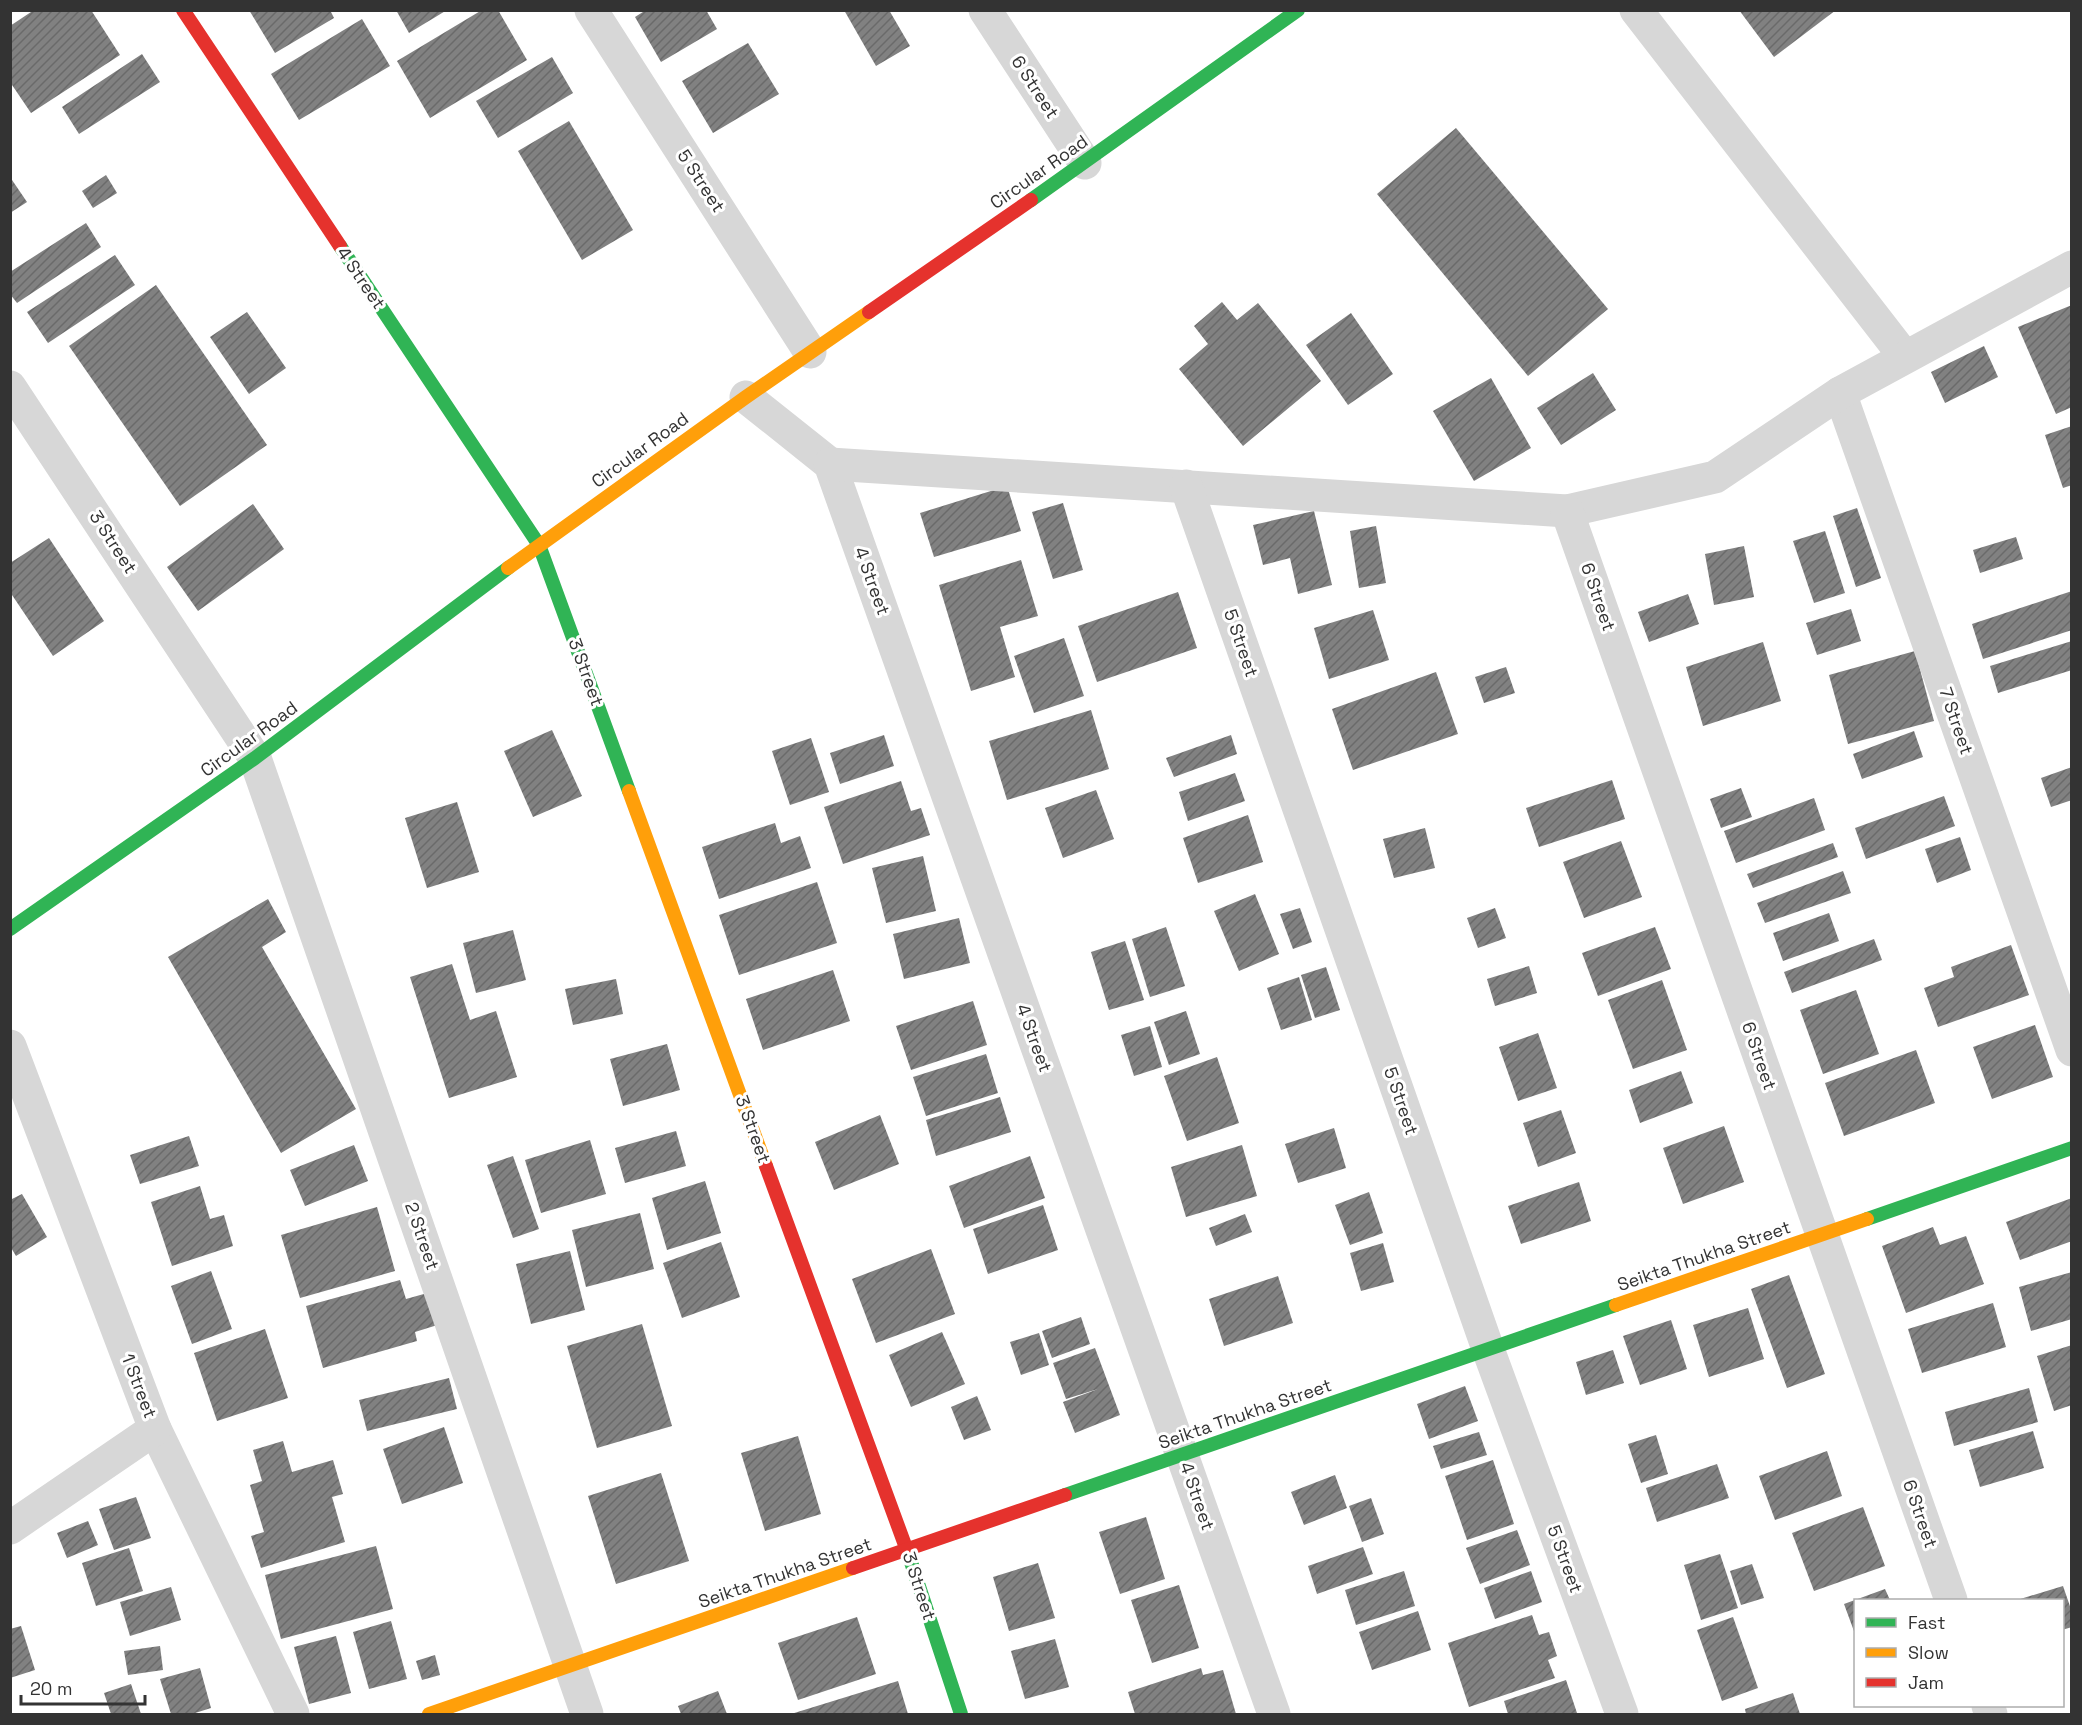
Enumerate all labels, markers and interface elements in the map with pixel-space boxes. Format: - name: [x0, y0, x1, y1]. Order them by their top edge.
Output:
- street label: 6 Street: [1007, 51, 1064, 123]
- street label: Circular Road: [985, 129, 1092, 214]
- street label: 5 Street: [673, 145, 730, 217]
- street label: 4 Street: [332, 242, 391, 314]
- street label: Circular Road: [587, 407, 693, 493]
- street label: 3 Street: [85, 506, 142, 578]
- street label: 4 Street: [850, 544, 895, 618]
- street label: 6 Street: [1576, 560, 1621, 634]
- street label: 5 Street: [1219, 606, 1264, 680]
- street label: 3 Street: [564, 635, 609, 709]
- street label: 7 Street: [1934, 684, 1979, 758]
- street label: Circular Road: [196, 696, 302, 782]
- street label: 4 Street: [1012, 1001, 1057, 1075]
- street label: 6 Street: [1737, 1019, 1782, 1093]
- street label: 5 Street: [1379, 1064, 1424, 1138]
- street label: 3 Street: [731, 1092, 776, 1166]
- street label: 2 Street: [400, 1199, 445, 1273]
- street label: Seikta Thukha Street: [1614, 1215, 1793, 1296]
- street label: 1 Street: [117, 1350, 162, 1421]
- street label: Seikta Thukha Street: [1155, 1373, 1334, 1454]
- street label: 4 Street: [1175, 1459, 1220, 1533]
- street label: 6 Street: [1898, 1477, 1943, 1551]
- street label: 5 Street: [1543, 1522, 1588, 1596]
- street label: Seikta Thukha Street: [695, 1532, 874, 1613]
- street label: 3 Street: [898, 1549, 941, 1623]
- legend: [1854, 1599, 2064, 1707]
- text: Fast: [1908, 1611, 1945, 1634]
- text: Slow: [1908, 1641, 1949, 1664]
- scale bar: [21, 1668, 146, 1706]
- text: Jam: [1908, 1671, 1944, 1694]
- text: 20 m: [30, 1677, 73, 1700]

